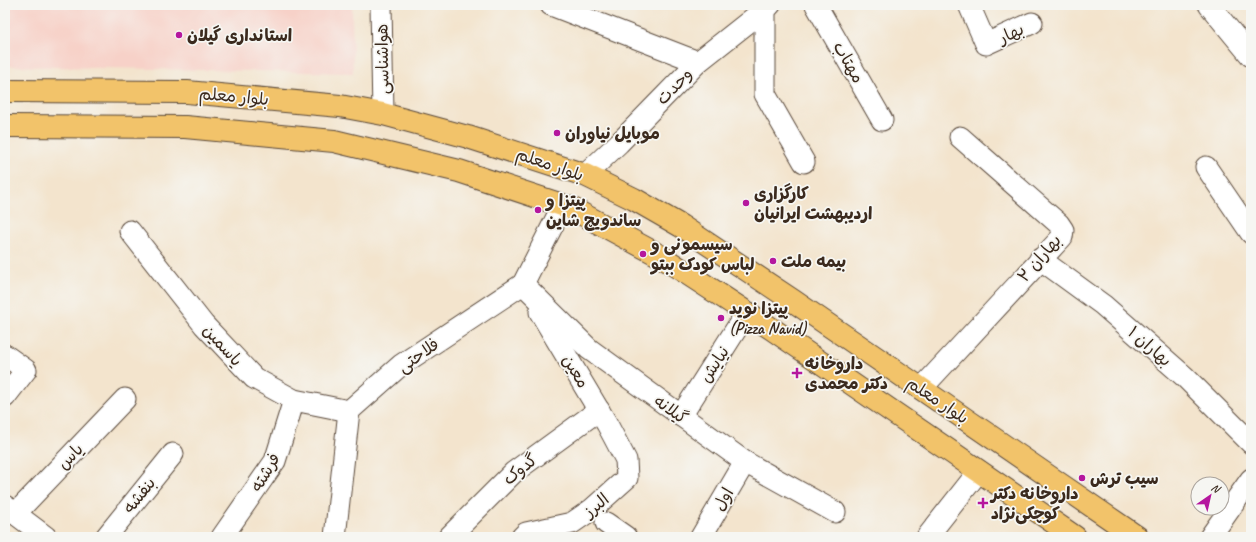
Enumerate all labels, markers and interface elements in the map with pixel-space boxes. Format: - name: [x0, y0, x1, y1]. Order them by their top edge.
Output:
- street label: بهار: [993, 18, 1027, 49]
- street label: هواشناسی: [371, 23, 394, 95]
- place label: استانداری گیلان: [187, 25, 292, 46]
- marker: استانداری گیلان: [174, 30, 184, 40]
- street label: مهتاب: [828, 38, 869, 87]
- street label: وحدت: [652, 64, 697, 109]
- street label: بلوار معلم: [198, 83, 270, 112]
- place label: موبایل نیاوران: [565, 123, 660, 145]
- marker: موبایل نیاوران: [552, 128, 562, 138]
- street label: بلوار معلم: [513, 143, 586, 188]
- place label: کارگزاری اردیبهشت ایرانیان: [754, 183, 872, 224]
- place label: پیتزا و ساندویچ شاین: [544, 190, 641, 232]
- marker: کارگزاری اردیبهشت ایرانیان: [741, 198, 751, 208]
- marker: پیتزا و ساندویچ شاین: [533, 205, 543, 215]
- street label: بهاران ۲: [1013, 230, 1066, 287]
- place label: سیسمونی و لباس کودک ببتو: [649, 234, 755, 275]
- marker: سیسمونی و لباس کودک ببتو: [638, 249, 648, 259]
- place label: بیمه ملت: [781, 251, 846, 272]
- marker: بیمه ملت: [768, 256, 778, 266]
- place label: پیتزا نوید (Pizza Navid): [729, 298, 808, 339]
- marker: پیتزا نوید (Pizza Navid): [716, 313, 726, 323]
- street label: یاسمین: [198, 320, 247, 371]
- street label: بهاران ۱: [1123, 322, 1176, 371]
- street label: فلاحتی: [393, 334, 443, 377]
- street label: نیایش: [695, 342, 734, 386]
- street label: معین: [557, 351, 594, 392]
- place label: داروخانه دکتر محمدی: [805, 353, 888, 394]
- marker: داروخانه دکتر محمدی: [792, 368, 802, 378]
- street label: بلوار معلم: [902, 372, 973, 430]
- street label: گیلانه: [649, 390, 692, 429]
- street label: یاس: [53, 439, 88, 474]
- street label: فرشته: [246, 449, 285, 495]
- street label: گدوک: [499, 449, 542, 490]
- place label: سیب ترش: [1090, 468, 1159, 489]
- street label: بنفشه: [118, 473, 160, 518]
- marker: سیب ترش: [1077, 473, 1087, 483]
- north arrow: [1190, 476, 1230, 516]
- text: N: [1209, 480, 1224, 497]
- place label: داروخانه دکتر کوچکی‌نژاد: [989, 483, 1079, 525]
- street label: اول: [708, 484, 738, 515]
- street label: البرز: [578, 489, 613, 523]
- marker: داروخانه دکتر کوچکی‌نژاد: [978, 498, 988, 508]

